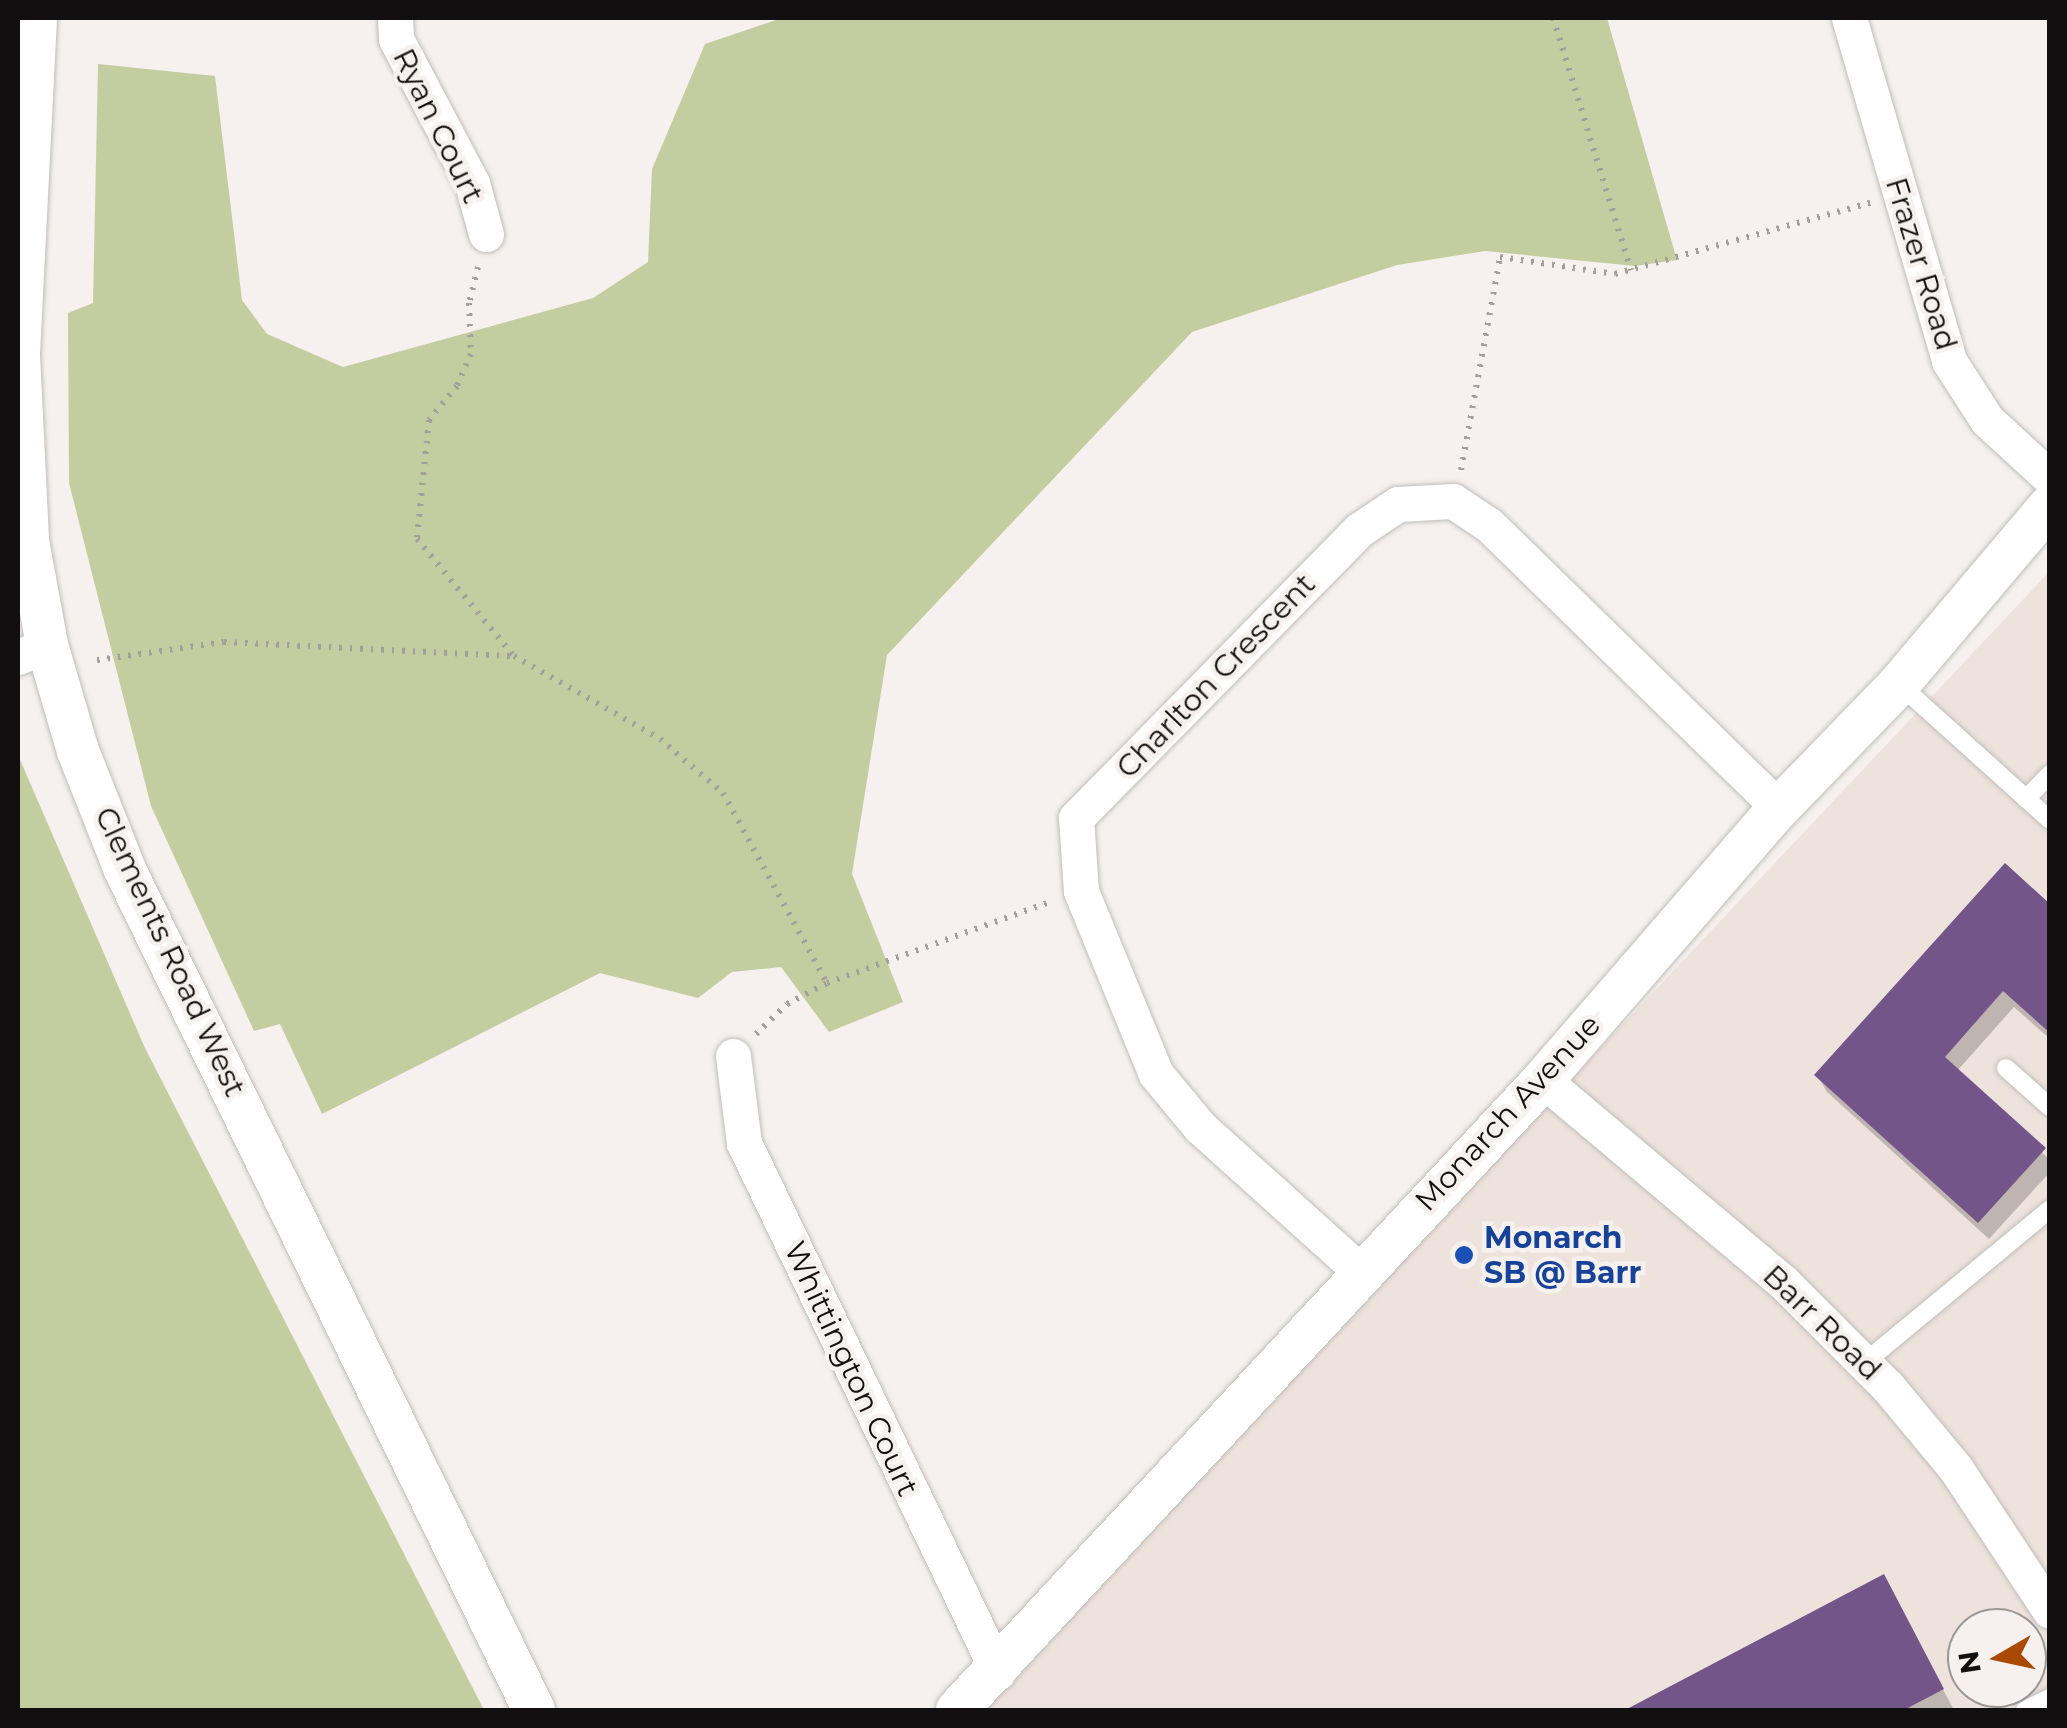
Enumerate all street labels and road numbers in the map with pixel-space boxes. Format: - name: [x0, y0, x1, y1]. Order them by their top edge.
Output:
- street label: Ryan Court: [385, 43, 491, 209]
- street label: Frazer Road: [1878, 173, 1964, 355]
- street label: Charlton Crescent: [1109, 566, 1323, 786]
- street label: Clements Road West: [87, 802, 253, 1102]
- street label: Monarch Avenue: [1408, 1007, 1608, 1219]
- street label: Whittington Court: [776, 1236, 926, 1502]
- street label: Barr Road: [1755, 1258, 1889, 1388]

